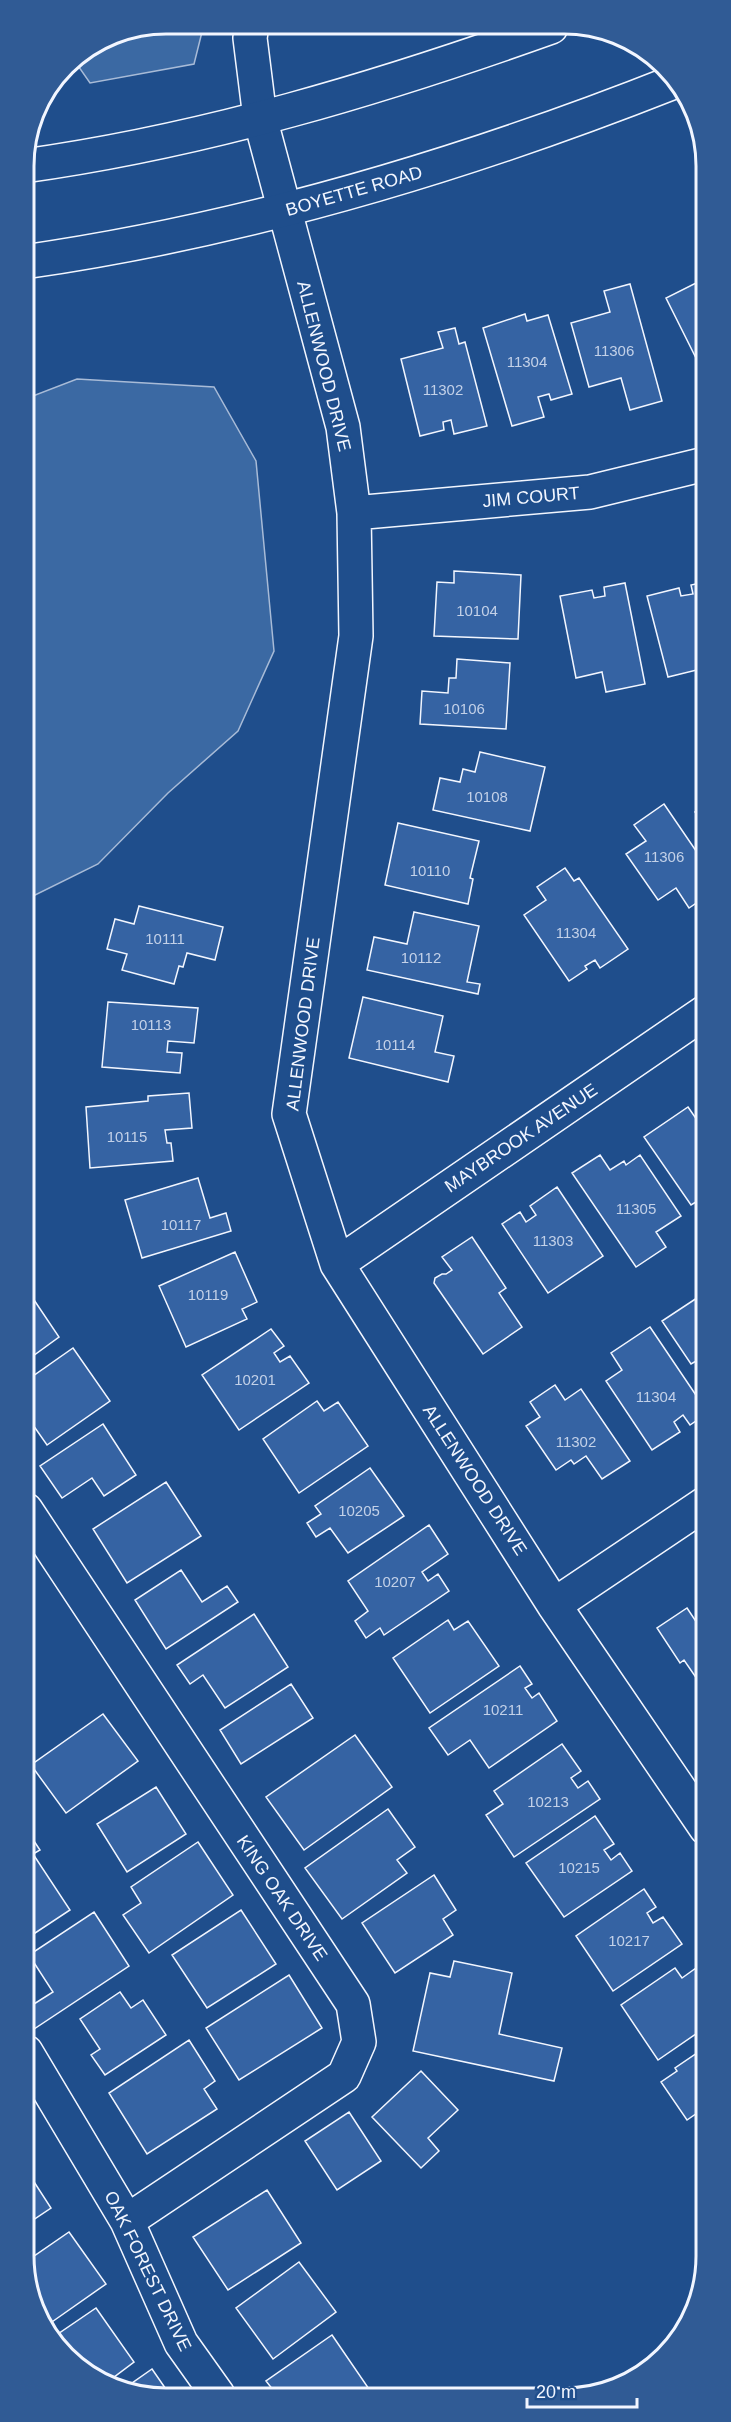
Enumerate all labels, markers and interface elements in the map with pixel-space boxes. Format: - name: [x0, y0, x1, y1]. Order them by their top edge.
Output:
- street label: BOYETTE ROAD: [283, 162, 425, 220]
- street label: ALLENWOOD DRIVE: [293, 279, 355, 453]
- house number: 11306: [594, 342, 634, 359]
- house number: 11304: [507, 353, 547, 370]
- house number: 11302: [423, 381, 463, 398]
- street label: JIM COURT: [481, 483, 581, 511]
- house number: 10104: [456, 602, 498, 619]
- house number: 10106: [443, 700, 485, 717]
- house number: 10108: [466, 788, 508, 805]
- house number: 11306: [644, 848, 684, 865]
- house number: 10110: [410, 862, 450, 879]
- house number: 11304: [556, 924, 596, 941]
- house number: 10111: [145, 930, 185, 947]
- street label: ALLENWOOD DRIVE: [282, 936, 324, 1112]
- house number: 10112: [401, 949, 441, 966]
- house number: 10113: [131, 1016, 171, 1033]
- house number: 10114: [375, 1036, 415, 1053]
- street label: MAYBROOK AVENUE: [441, 1080, 601, 1196]
- house number: 10115: [107, 1128, 147, 1145]
- house number: 11305: [616, 1200, 656, 1217]
- house number: 10117: [161, 1216, 201, 1233]
- house number: 11303: [533, 1232, 573, 1249]
- house number: 10119: [188, 1286, 228, 1303]
- house number: 10201: [234, 1371, 276, 1388]
- house number: 11304: [636, 1388, 676, 1405]
- street label: ALLENWOOD DRIVE: [419, 1401, 531, 1559]
- house number: 11302: [556, 1433, 596, 1450]
- house number: 10205: [338, 1502, 380, 1519]
- house number: 10207: [374, 1573, 416, 1590]
- house number: 10211: [483, 1701, 523, 1718]
- house number: 10213: [527, 1793, 569, 1810]
- street label: KING OAK DRIVE: [233, 1831, 331, 1965]
- house number: 10215: [558, 1859, 600, 1876]
- house number: 10217: [608, 1932, 650, 1949]
- street label: OAK FOREST DRIVE: [101, 2188, 195, 2354]
- scale bar: [527, 2371, 636, 2409]
- text: 20 m: [536, 2382, 576, 2402]

